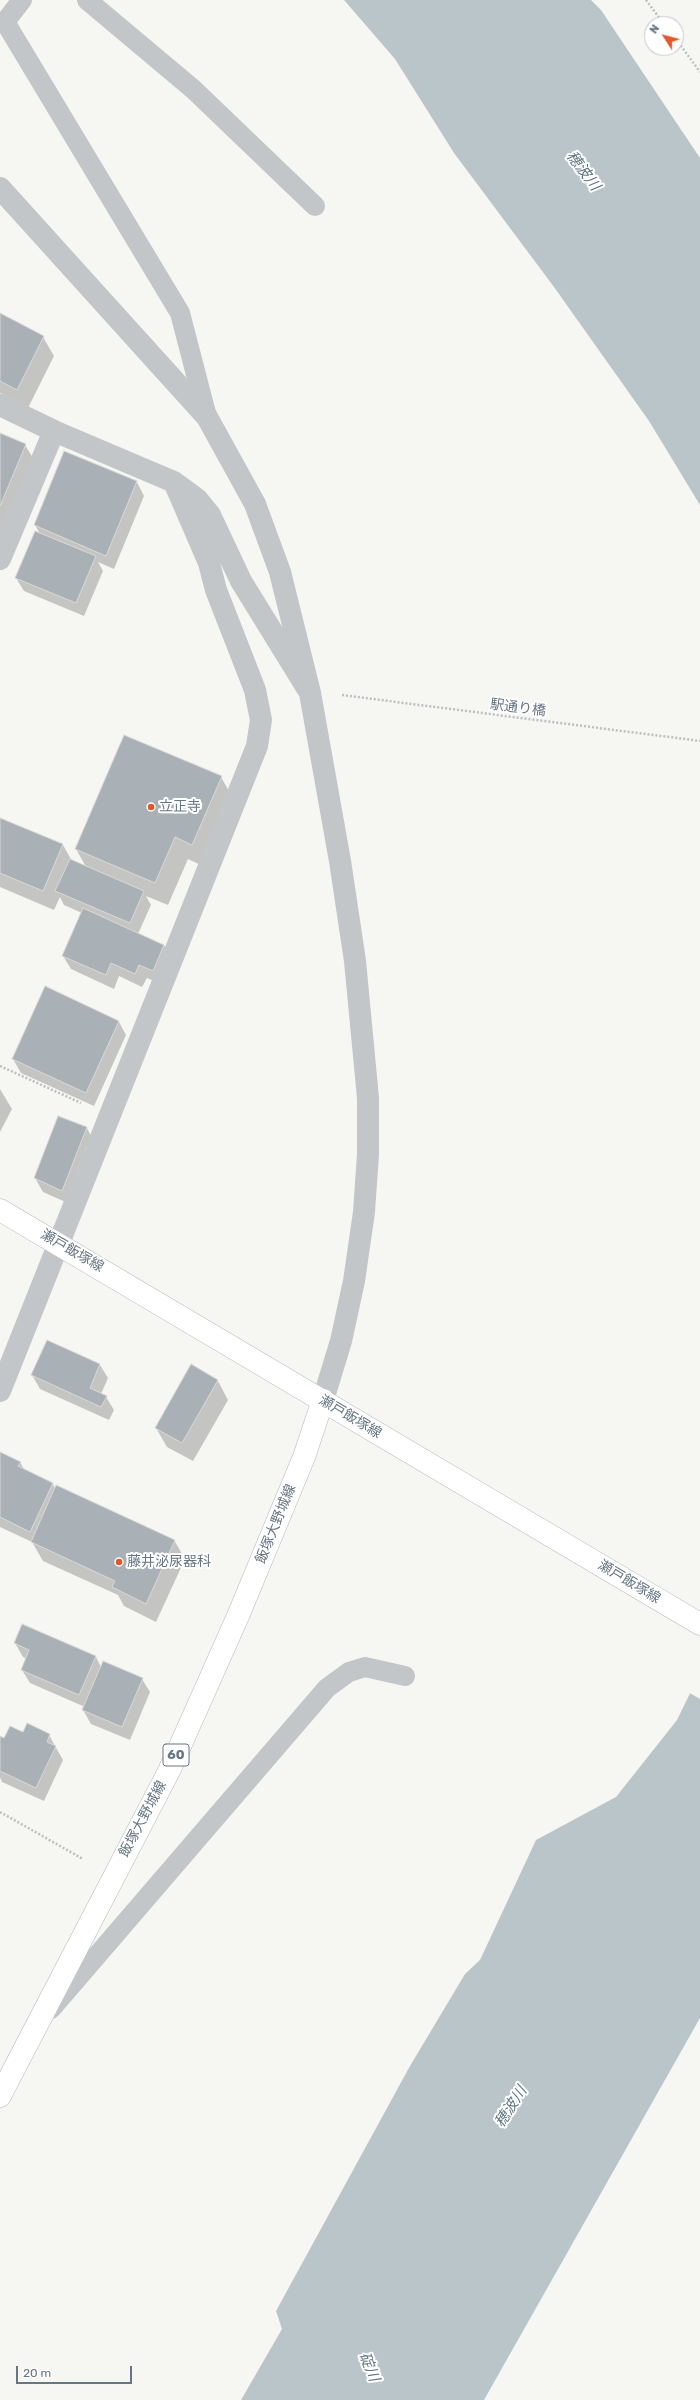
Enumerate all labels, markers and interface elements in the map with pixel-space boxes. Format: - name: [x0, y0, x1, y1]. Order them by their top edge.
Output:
- north arrow: [644, 16, 684, 56]
- text: N: [647, 22, 662, 36]
- water label: 穂波川: [562, 148, 604, 194]
- street label: 駅通り橋: [489, 696, 547, 720]
- place label: 立正寺: [159, 799, 201, 815]
- marker: 立正寺: [146, 802, 156, 812]
- street label: 瀬戸飯塚線: [37, 1226, 107, 1276]
- street label: 瀬戸飯塚線: [316, 1392, 384, 1442]
- street label: 飯塚大野城線: [252, 1482, 300, 1566]
- place label: 藤井泌尿器科: [127, 1554, 211, 1570]
- marker: 藤井泌尿器科: [114, 1557, 124, 1567]
- street label: 瀬戸飯塚線: [595, 1557, 663, 1607]
- road number: 60: [163, 1744, 189, 1766]
- street label: 飯塚大野城線: [116, 1778, 170, 1860]
- water label: 穂波川: [491, 2083, 531, 2131]
- water label: 碇川: [355, 2350, 383, 2384]
- scale bar: [18, 2358, 134, 2384]
- text: 20 m: [23, 2366, 51, 2380]

